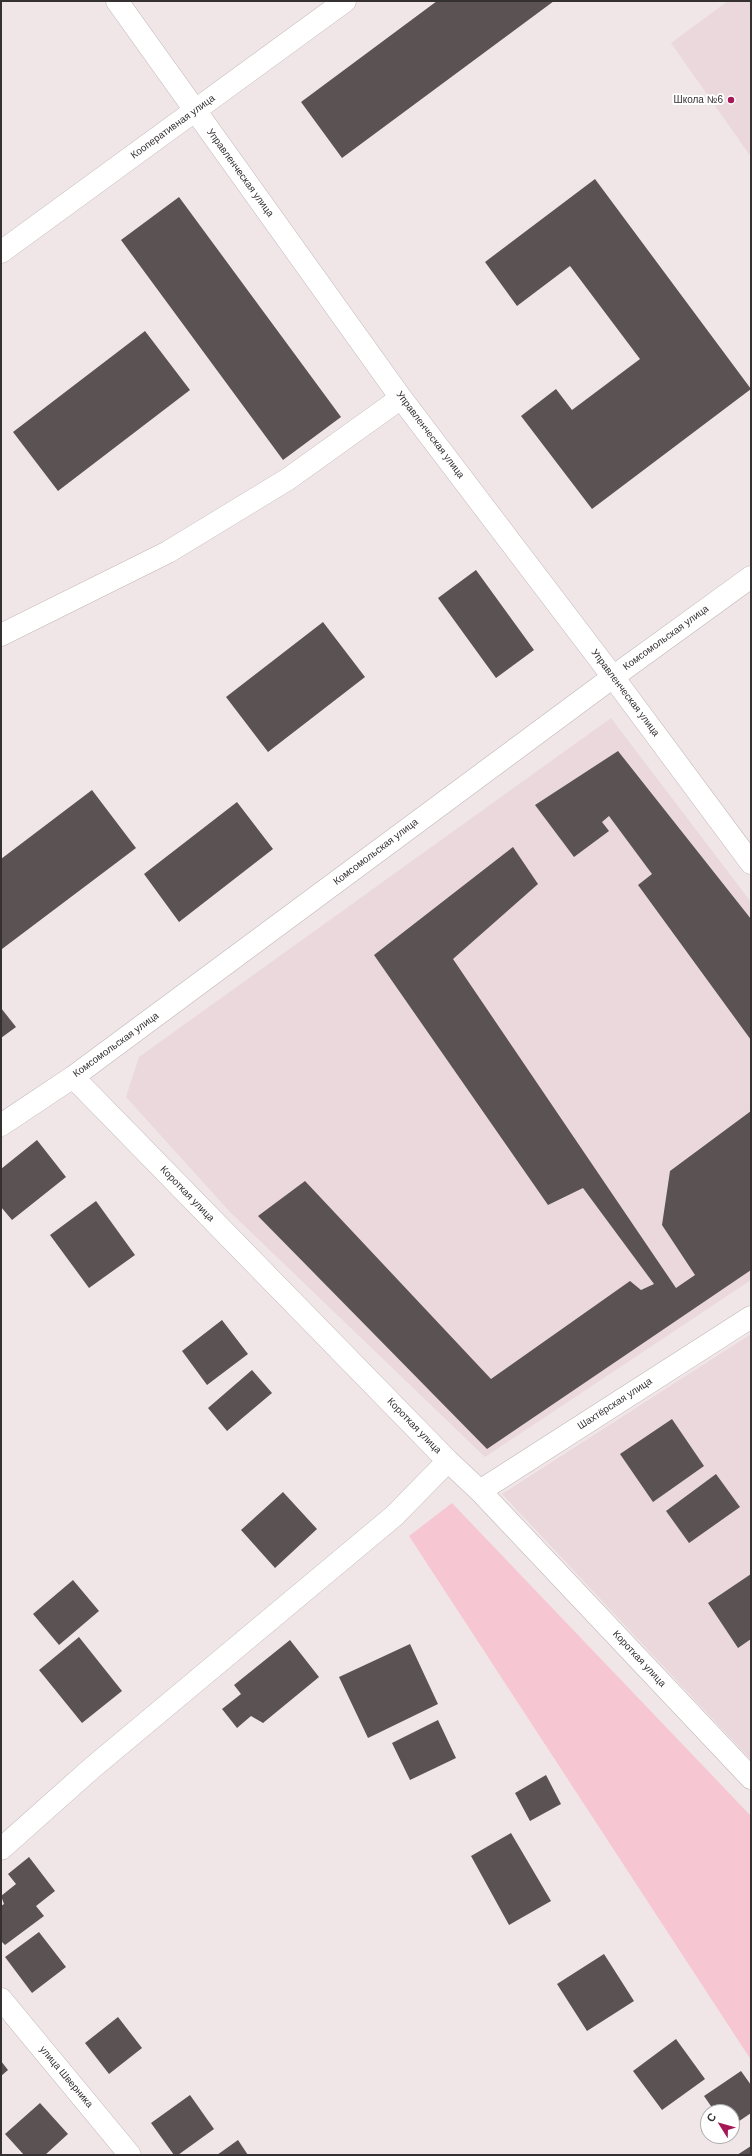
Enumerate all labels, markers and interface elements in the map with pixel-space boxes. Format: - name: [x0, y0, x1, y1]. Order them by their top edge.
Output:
- street label: Кооперативная улица: [129, 92, 217, 162]
- place label: Школа №6: [674, 94, 723, 106]
- marker: Школа №6: [726, 95, 736, 105]
- street label: Управленческая улица: [204, 127, 276, 219]
- street label: Управленческая улица: [393, 389, 467, 481]
- street label: Комсомольская улица: [621, 603, 711, 673]
- street label: Управленческая улица: [588, 647, 662, 739]
- street label: Комсомольская улица: [331, 816, 421, 888]
- street label: Комсомольская улица: [71, 1010, 161, 1080]
- street label: Короткая улица: [157, 1164, 217, 1224]
- street label: Шахтёрская улица: [576, 1376, 654, 1432]
- street label: Короткая улица: [384, 1396, 444, 1456]
- street label: Короткая улица: [610, 1628, 668, 1690]
- street label: улица Шверника: [37, 2044, 95, 2110]
- north arrow: [700, 2104, 740, 2144]
- text: С: [704, 2111, 718, 2124]

